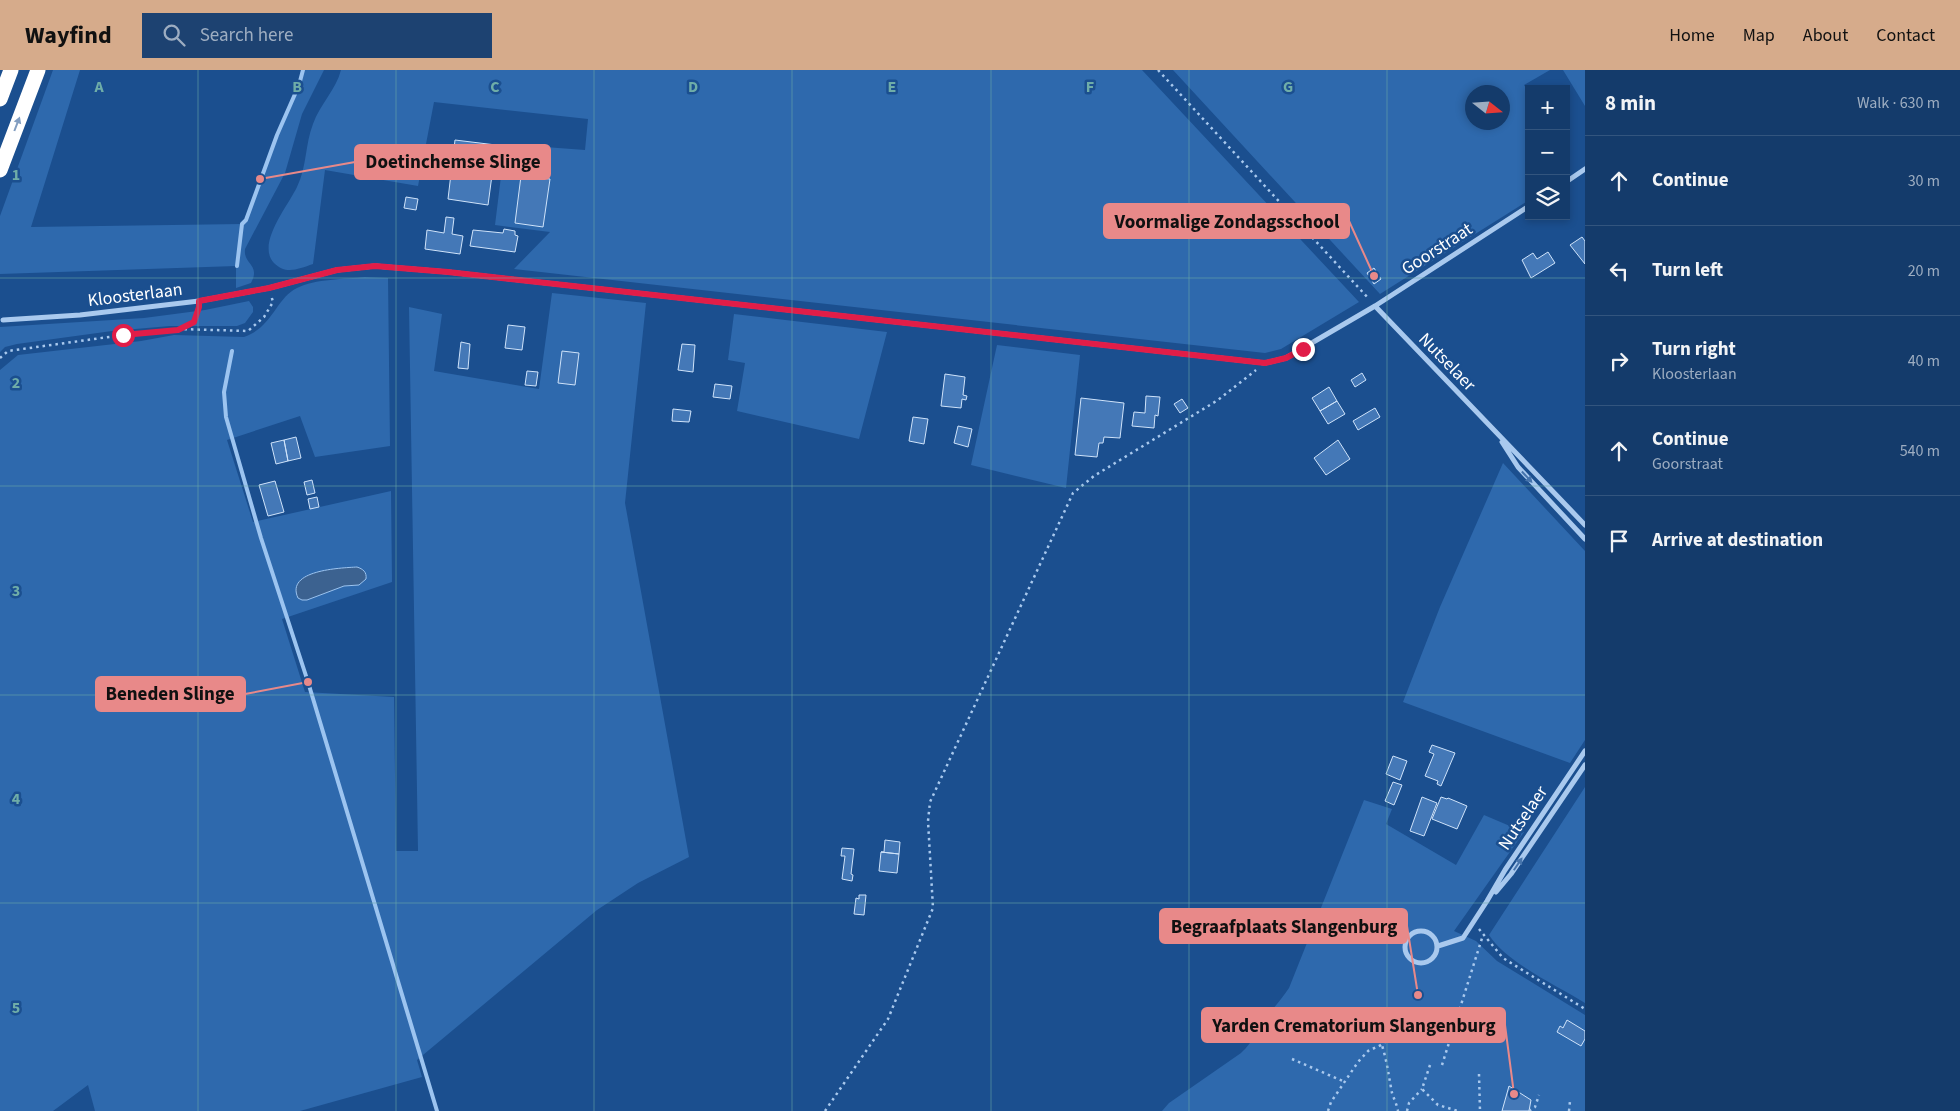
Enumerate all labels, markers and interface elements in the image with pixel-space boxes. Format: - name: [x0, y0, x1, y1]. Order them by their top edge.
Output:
- search box: [142, 13, 492, 58]
- text: Wayfind: [25, 18, 112, 53]
- icon: search: [160, 21, 188, 49]
- text: Search here: [200, 22, 293, 49]
- text: Home: [1669, 23, 1715, 48]
- text: Map: [1743, 23, 1775, 48]
- text: About: [1803, 23, 1848, 48]
- text: Contact: [1876, 23, 1935, 48]
- text: A: [93, 76, 104, 98]
- text: B: [292, 76, 302, 98]
- text: C: [490, 76, 500, 98]
- text: D: [688, 76, 698, 98]
- text: E: [888, 76, 896, 98]
- text: F: [1086, 76, 1094, 98]
- text: G: [1283, 76, 1293, 98]
- north arrow: [1465, 85, 1510, 130]
- map controls: [1525, 85, 1570, 220]
- button: +: [1525, 85, 1570, 130]
- text: 8 min: [1605, 88, 1656, 118]
- text: Walk · 630 m: [1857, 92, 1940, 114]
- one-way arrow: [13, 116, 21, 131]
- button: −: [1525, 130, 1570, 175]
- callout: Doetinchemse Slinge: [355, 145, 550, 179]
- text: Doetinchemse Slinge: [365, 149, 541, 176]
- text: 1: [12, 164, 20, 186]
- icon: ahead: [1605, 167, 1633, 195]
- text: Continue: [1652, 167, 1729, 194]
- text: 30 m: [1908, 170, 1940, 192]
- button: layers: [1525, 175, 1570, 220]
- callout: Voormalige Zondagsschool: [1104, 204, 1349, 238]
- text: Voormalige Zondagsschool: [1114, 209, 1340, 236]
- street label: Goorstraat: [1397, 217, 1477, 281]
- icon: left: [1605, 257, 1633, 285]
- text: Turn left: [1652, 257, 1723, 284]
- text: 20 m: [1908, 260, 1940, 282]
- street label: Kloosterlaan: [86, 277, 184, 313]
- route start: [112, 324, 135, 347]
- street label: Nutselaer: [1413, 327, 1482, 397]
- text: Turn right: [1652, 336, 1736, 363]
- route end: [1292, 338, 1315, 361]
- icon: right: [1605, 347, 1633, 375]
- text: 40 m: [1908, 350, 1940, 372]
- text: Kloosterlaan: [1652, 363, 1737, 385]
- text: 2: [12, 372, 20, 394]
- text: Continue: [1652, 426, 1729, 453]
- icon: ahead: [1605, 437, 1633, 465]
- text: 540 m: [1900, 440, 1940, 462]
- text: Goorstraat: [1652, 453, 1723, 475]
- one-way arrow: [1521, 471, 1533, 483]
- icon: arrive: [1605, 527, 1633, 555]
- text: Arrive at destination: [1652, 527, 1823, 554]
- text: 3: [12, 580, 20, 602]
- callout: Beneden Slinge: [96, 677, 245, 711]
- text: Beneden Slinge: [105, 681, 235, 708]
- street label: Nutselaer: [1492, 780, 1554, 855]
- text: 4: [12, 788, 21, 810]
- one-way arrow: [1513, 857, 1523, 870]
- callout: Begraafplaats Slangenburg: [1160, 909, 1407, 943]
- text: Begraafplaats Slangenburg: [1171, 914, 1397, 941]
- text: 5: [12, 997, 20, 1019]
- callout: Yarden Crematorium Slangenburg: [1202, 1008, 1505, 1042]
- text: Yarden Crematorium Slangenburg: [1211, 1013, 1496, 1040]

